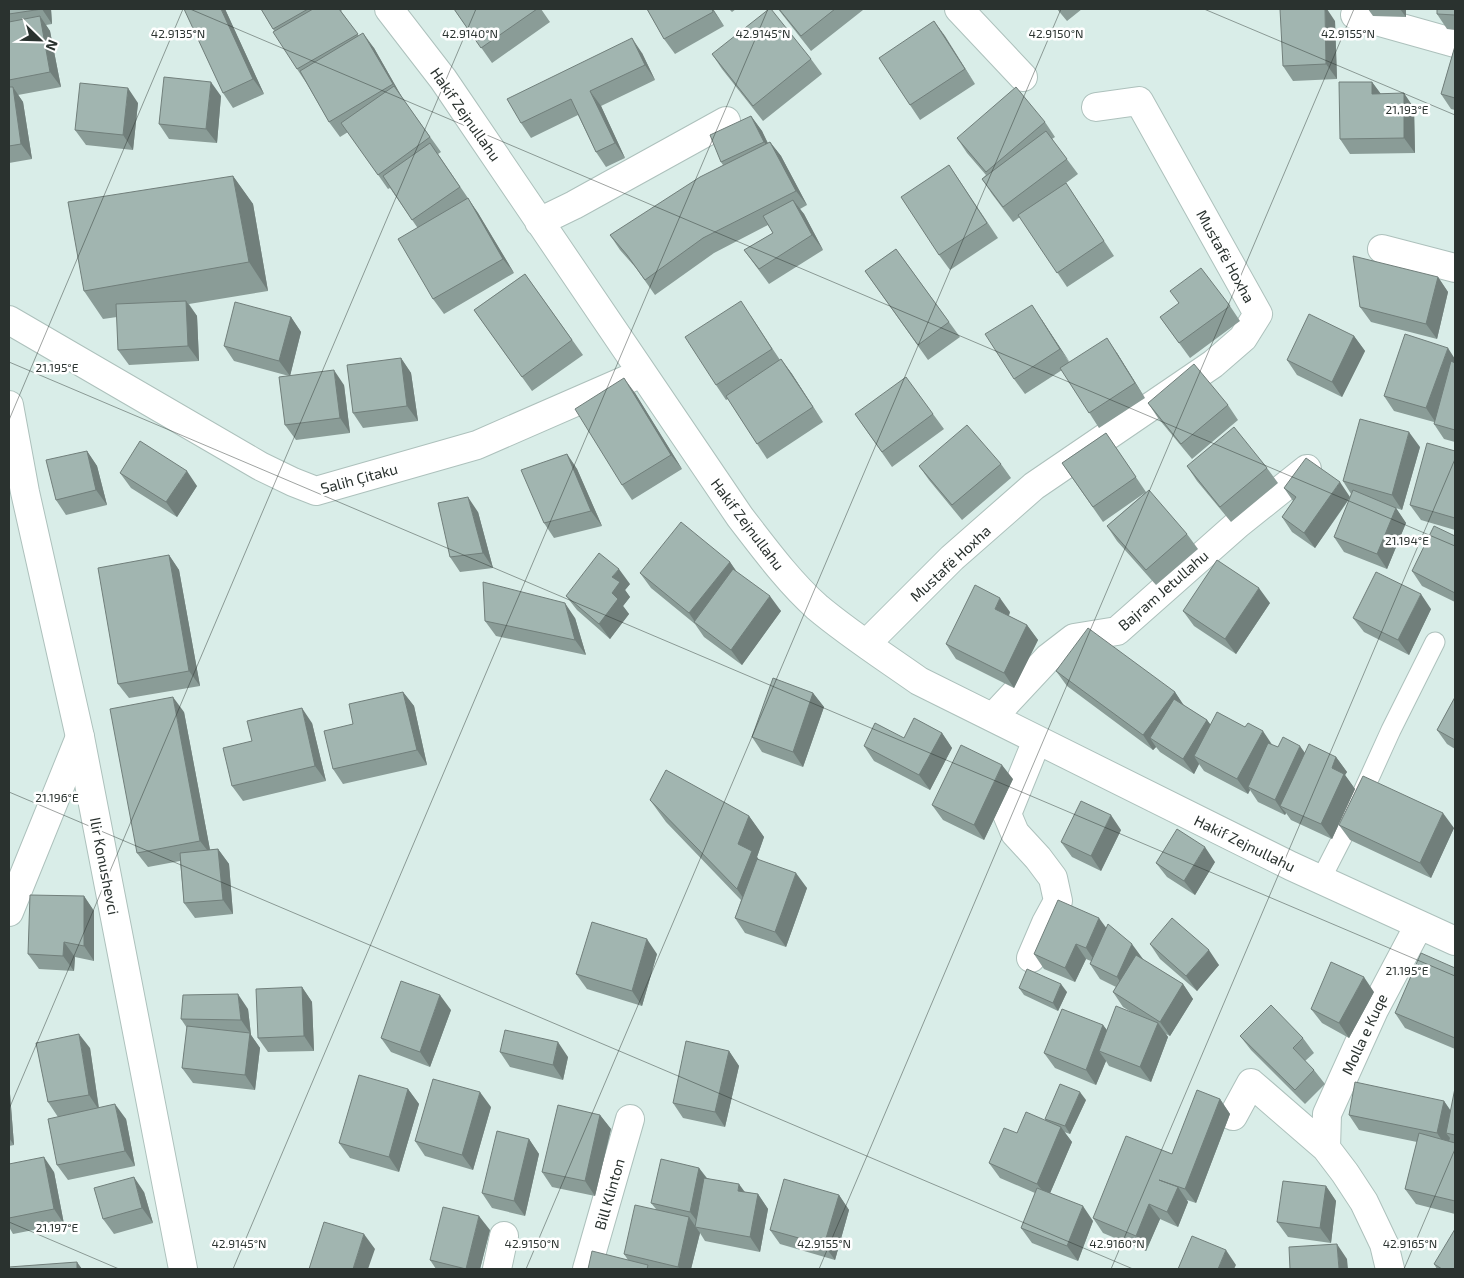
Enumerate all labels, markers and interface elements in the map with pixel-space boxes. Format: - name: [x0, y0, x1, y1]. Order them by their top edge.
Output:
- north arrow: [15, 15, 65, 65]
- text: 42.9135°N: [151, 26, 205, 40]
- text: 42.9140°N: [442, 26, 498, 40]
- text: 42.9145°N: [735, 26, 791, 40]
- text: 42.9150°N: [1029, 26, 1084, 40]
- text: 42.9155°N: [1321, 26, 1375, 40]
- text: N: [43, 37, 62, 53]
- street label: Hakif Zejnullahu: [426, 64, 505, 165]
- text: 21.193°E: [1385, 102, 1429, 116]
- street label: Mustafë Hoxha: [1193, 206, 1259, 306]
- text: 21.195°E: [36, 360, 79, 374]
- street label: Salih Çitaku: [318, 459, 400, 498]
- street label: Hakif Zejnullahu: [707, 475, 788, 574]
- street label: Mustafë Hoxha: [906, 521, 994, 605]
- text: 21.194°E: [1385, 533, 1429, 547]
- street label: Bajram Jetullahu: [1114, 546, 1212, 635]
- text: 21.196°E: [35, 790, 79, 804]
- street label: Hakif Zejnullahu: [1191, 811, 1299, 876]
- street label: Ilir Konushevci: [87, 816, 123, 916]
- text: 21.195°E: [1386, 963, 1429, 977]
- street label: Molla e Kuqe: [1337, 991, 1391, 1077]
- street label: Bill Klinton: [590, 1156, 628, 1232]
- text: 21.197°E: [36, 1220, 79, 1234]
- text: 42.9145°N: [211, 1236, 267, 1250]
- text: 42.9150°N: [505, 1236, 560, 1250]
- text: 42.9155°N: [797, 1236, 851, 1250]
- text: 42.9160°N: [1089, 1236, 1145, 1250]
- text: 42.9165°N: [1383, 1236, 1437, 1250]

